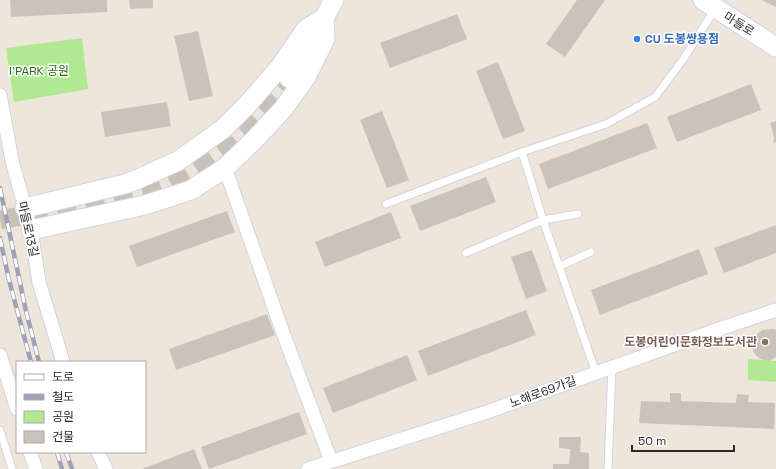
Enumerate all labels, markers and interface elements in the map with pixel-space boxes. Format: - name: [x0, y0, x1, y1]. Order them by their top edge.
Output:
- street label: 마들로: [721, 8, 757, 40]
- place label: CU 도봉쌍용점: [645, 31, 719, 47]
- marker: CU 도봉쌍용점: [632, 34, 642, 44]
- park label: I'PARK 공원: [9, 63, 69, 79]
- street label: 마들로13길: [14, 200, 42, 258]
- place label: 도봉어린이문화정보도서관: [625, 334, 757, 350]
- marker: 도봉어린이문화정보도서관: [760, 337, 770, 347]
- legend: [16, 361, 146, 453]
- text: 도로: [52, 369, 74, 385]
- street label: 노해로69가길: [507, 373, 579, 411]
- text: 철도: [52, 389, 74, 405]
- text: 공원: [52, 409, 74, 425]
- scale bar: [632, 427, 734, 453]
- text: 건물: [52, 429, 74, 445]
- text: 50 m: [638, 433, 666, 449]

